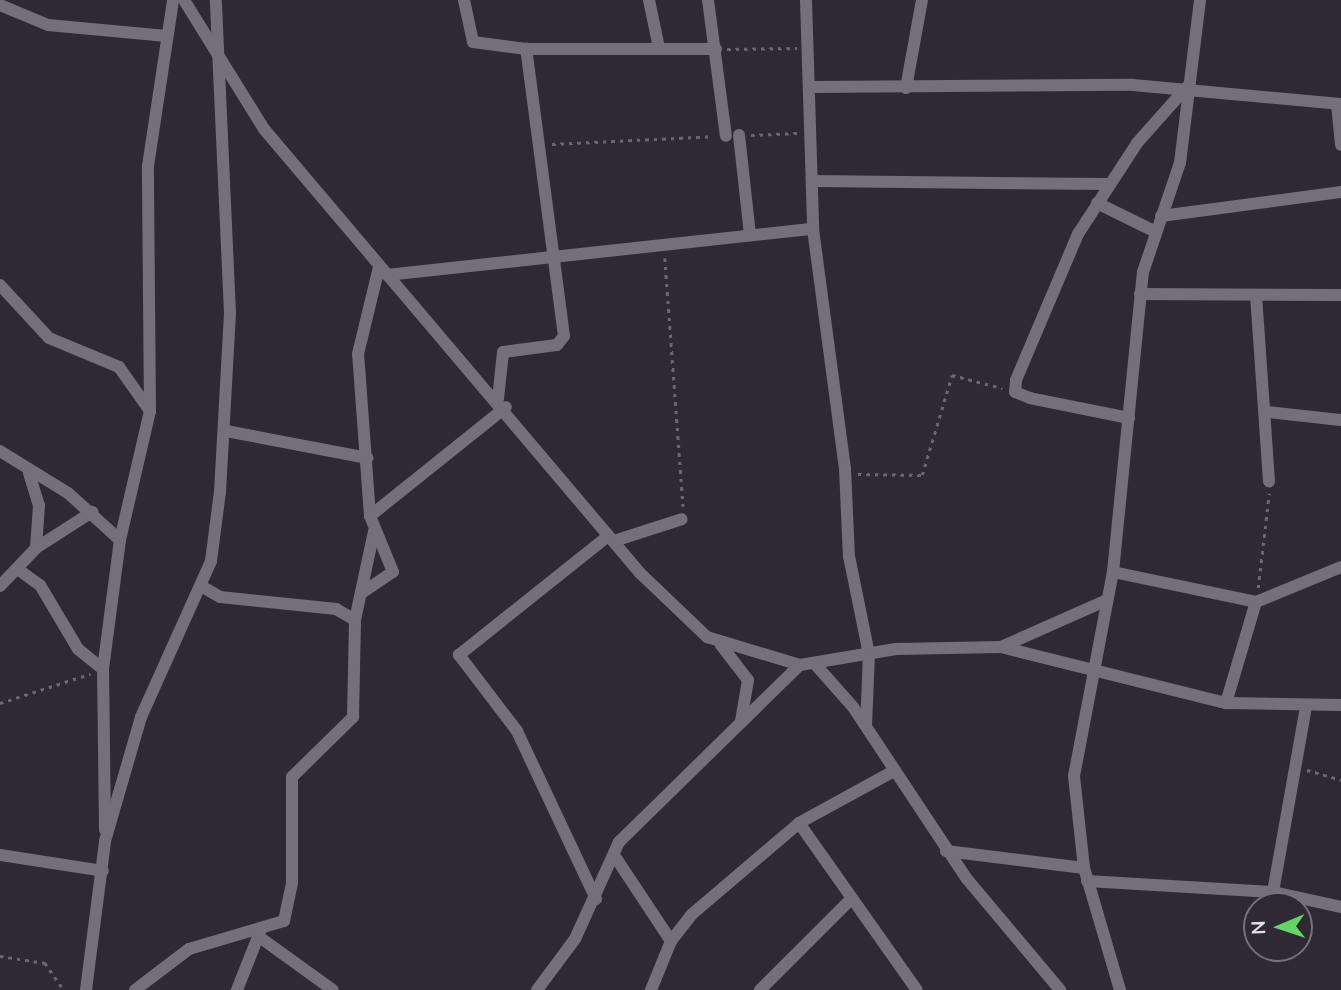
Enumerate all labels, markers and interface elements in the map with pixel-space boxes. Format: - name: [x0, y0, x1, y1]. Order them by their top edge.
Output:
- north arrow: [1243, 892, 1313, 962]
- text: N: [1246, 920, 1272, 935]

